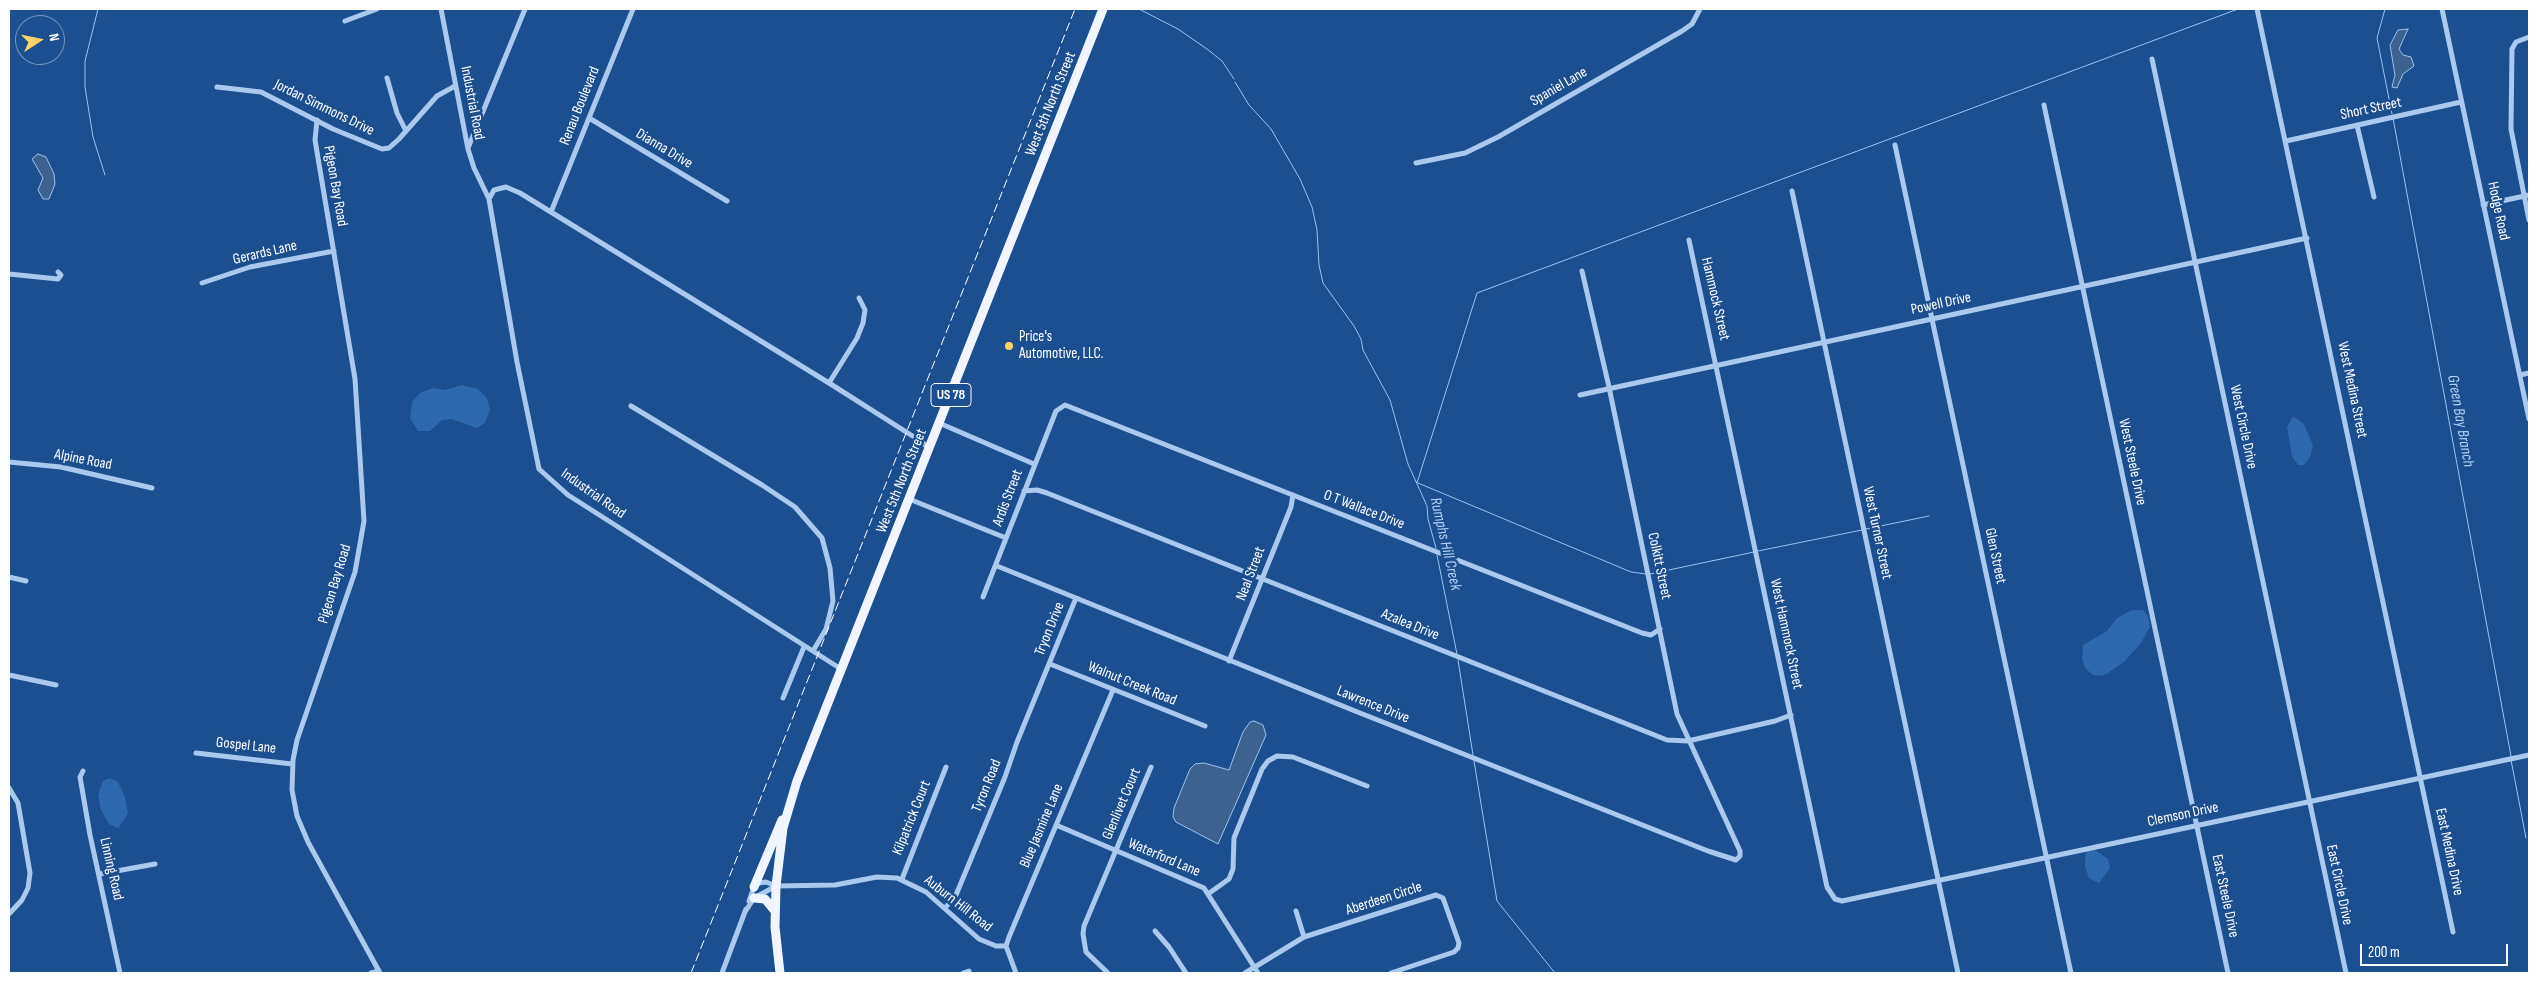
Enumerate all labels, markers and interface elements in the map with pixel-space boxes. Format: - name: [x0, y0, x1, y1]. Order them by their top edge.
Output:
- north arrow: [15, 15, 65, 65]
- text: N: [45, 32, 63, 43]
- street label: West 5th North Street: [1022, 49, 1080, 159]
- street label: Industrial Road: [456, 64, 488, 142]
- street label: Renau Boulevard: [556, 64, 604, 148]
- street label: Spaniel Lane: [1527, 64, 1591, 110]
- street label: Jordan Simmons Drive: [271, 76, 377, 140]
- street label: Short Street: [2339, 94, 2403, 124]
- street label: Dianna Drive: [632, 125, 696, 173]
- street label: Pigeon Bay Road: [319, 144, 351, 228]
- street label: Hodge Road: [2483, 180, 2513, 242]
- street label: Gerards Lane: [231, 237, 299, 269]
- street label: Hammock Street: [1697, 256, 1733, 342]
- street label: Powell Drive: [1909, 289, 1973, 319]
- place label: Price's Automotive, LLC.: [1019, 328, 1103, 363]
- marker: Price's Automotive, LLC.: [1003, 340, 1015, 352]
- street label: West Medina Street: [2333, 340, 2371, 440]
- water label: Green Bay Branch: [2442, 373, 2478, 469]
- street label: West Circle Drive: [2225, 383, 2261, 471]
- road number: US 78: [931, 384, 971, 406]
- street label: West Steele Drive: [2114, 417, 2150, 507]
- street label: West 5th North Street: [873, 426, 931, 536]
- street label: Alpine Road: [53, 446, 113, 474]
- street label: Industrial Road: [557, 465, 629, 523]
- street label: Ardis Street: [989, 467, 1027, 529]
- street label: West Turner Street: [1858, 485, 1896, 581]
- street label: O T Wallace Drive: [1321, 486, 1407, 534]
- water label: Rumphs Hill Creek: [1425, 496, 1465, 592]
- street label: Glen Street: [1980, 526, 2010, 586]
- street label: Colkitt Street: [1643, 531, 1675, 601]
- street label: Pigeon Bay Road: [314, 542, 356, 626]
- street label: Neal Street: [1233, 545, 1269, 603]
- street label: West Hammock Street: [1765, 577, 1807, 691]
- street label: Tryon Drive: [1031, 600, 1069, 658]
- street label: Azalea Drive: [1378, 605, 1442, 645]
- street label: Walnut Creek Road: [1085, 658, 1179, 710]
- street label: Lawrence Drive: [1334, 682, 1412, 728]
- street label: Gospel Lane: [215, 734, 277, 758]
- street label: Tyron Road: [968, 757, 1006, 815]
- street label: Glenlivet Court: [1099, 766, 1145, 842]
- street label: Kilpatrick Court: [889, 778, 935, 858]
- street label: Blue Jasmine Lane: [1016, 781, 1068, 871]
- street label: Clemson Drive: [2146, 799, 2220, 831]
- street label: East Medina Drive: [2431, 807, 2467, 897]
- street label: Waterford Lane: [1125, 835, 1203, 881]
- street label: Linning Road: [95, 836, 127, 902]
- street label: East Circle Drive: [2322, 843, 2356, 927]
- street label: East Steele Drive: [2207, 853, 2243, 939]
- street label: Auburn Hill Road: [920, 872, 996, 936]
- street label: Aberdeen Circle: [1344, 878, 1424, 920]
- scale bar: [2363, 934, 2510, 966]
- text: 200 m: [2368, 943, 2400, 962]

